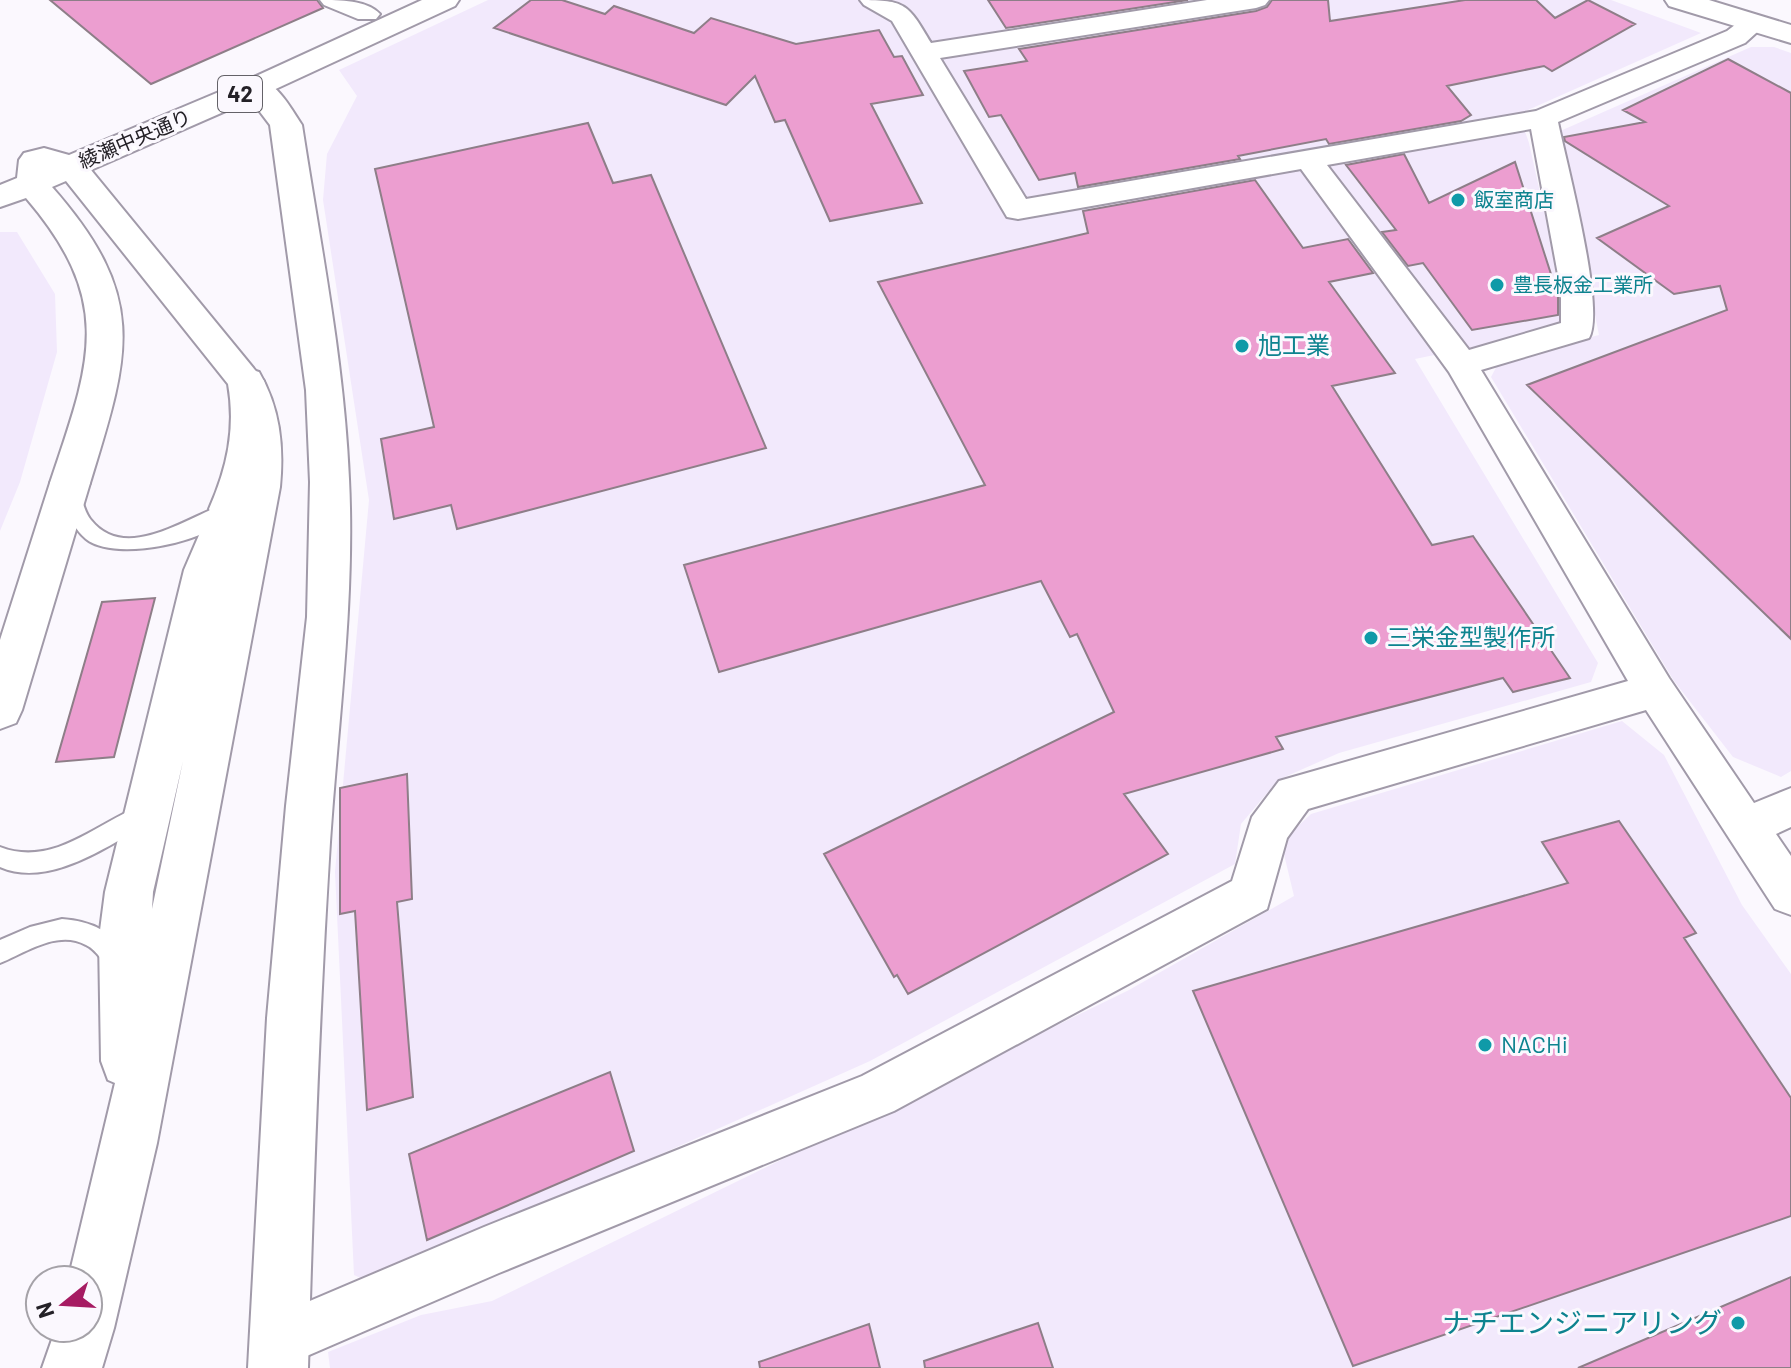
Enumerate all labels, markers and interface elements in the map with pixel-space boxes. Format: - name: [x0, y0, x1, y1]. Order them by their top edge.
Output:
- road number: 42: [218, 76, 262, 112]
- street label: 綾瀬中央通り: [75, 104, 195, 173]
- place label: 飯室商店: [1474, 187, 1554, 211]
- marker: 飯室商店: [1449, 191, 1467, 209]
- place label: 豊長板金工業所: [1513, 272, 1653, 296]
- marker: 豊長板金工業所: [1488, 276, 1506, 294]
- place label: 旭工業: [1258, 330, 1330, 359]
- marker: 旭工業: [1233, 337, 1251, 355]
- place label: 三栄金型製作所: [1387, 622, 1555, 651]
- marker: 三栄金型製作所: [1362, 629, 1380, 647]
- place label: NACHi: [1501, 1029, 1568, 1058]
- marker: NACHi: [1476, 1036, 1494, 1054]
- north arrow: [24, 1264, 104, 1344]
- text: N: [29, 1300, 59, 1321]
- place label: ナチエンジニアリング: [1442, 1305, 1722, 1339]
- marker: ナチエンジニアリング: [1729, 1314, 1747, 1332]

